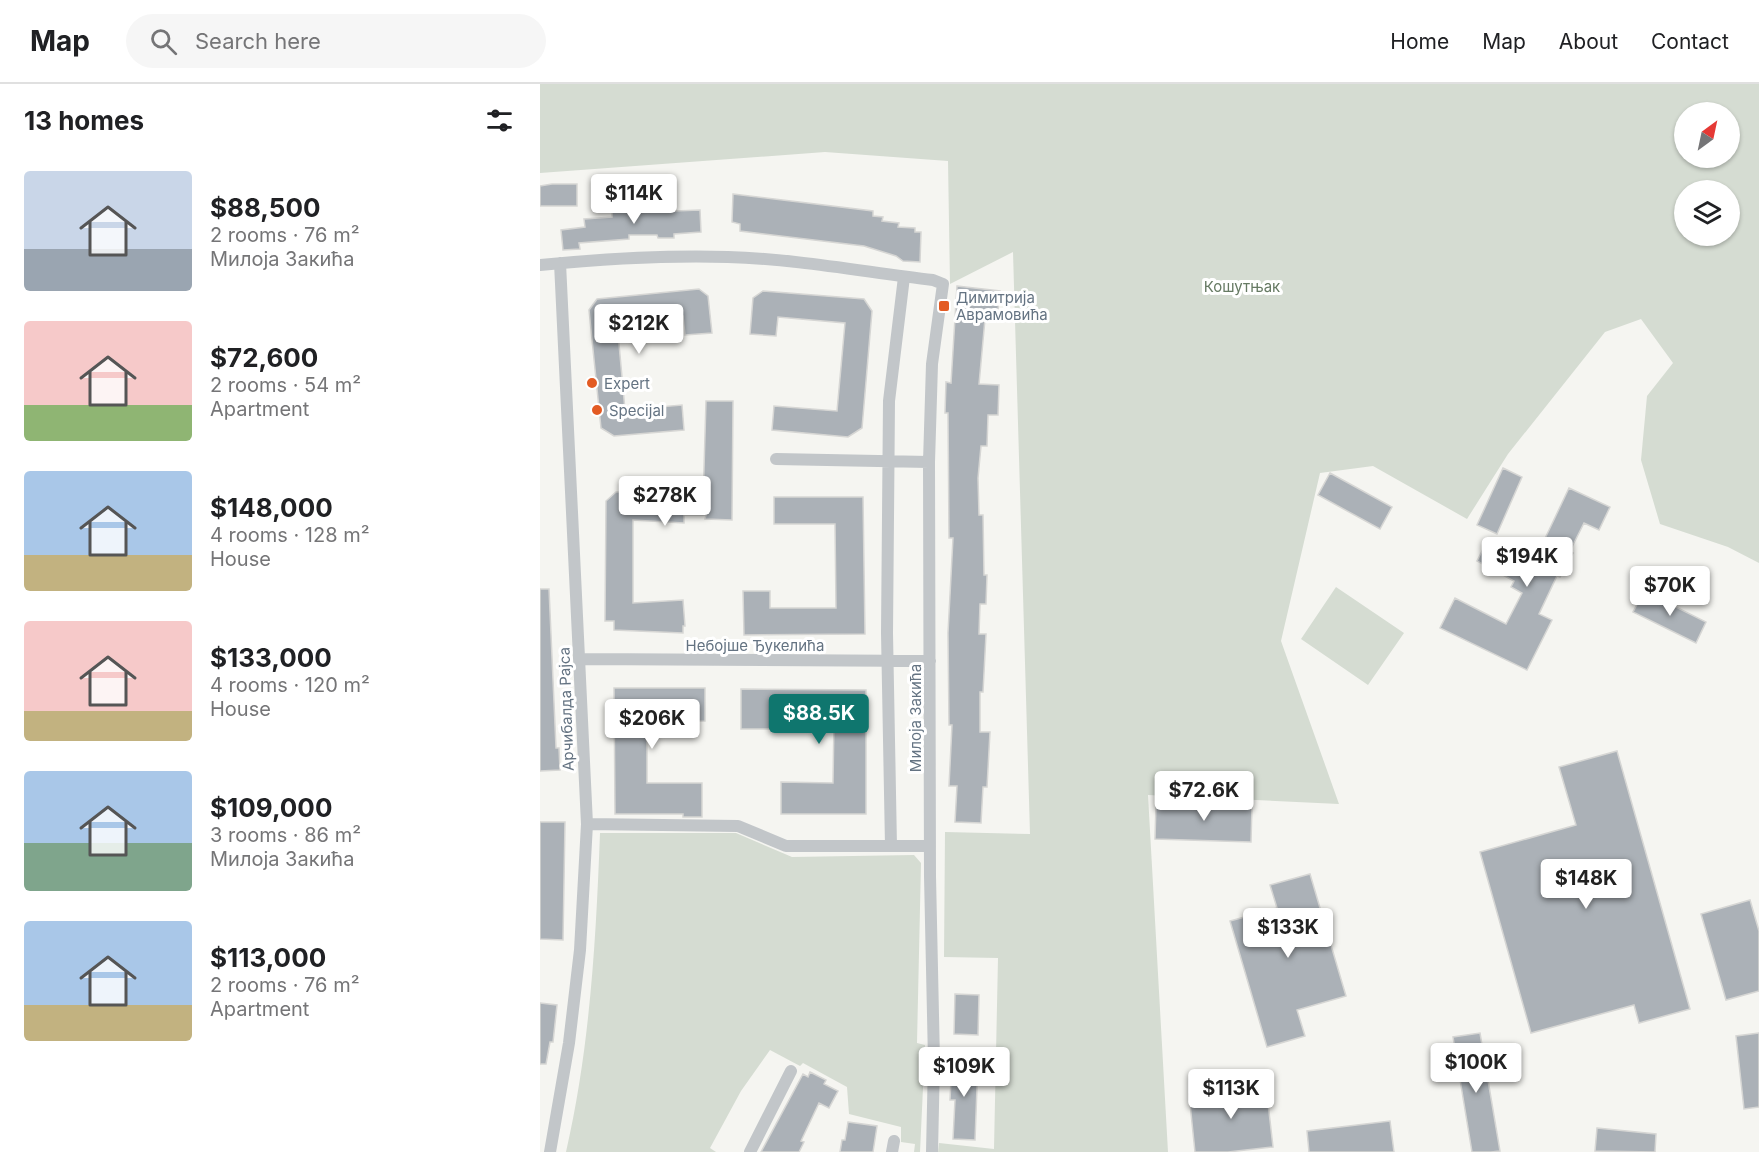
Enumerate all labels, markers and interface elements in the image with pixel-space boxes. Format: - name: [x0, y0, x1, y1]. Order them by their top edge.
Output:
- search box: [126, 14, 546, 68]
- text: Map: [30, 24, 90, 58]
- icon: search: [147, 25, 180, 58]
- text: Search here: [195, 28, 321, 54]
- text: Home: [1390, 29, 1449, 54]
- text: Map: [1482, 29, 1526, 54]
- text: About: [1559, 29, 1618, 54]
- text: Contact: [1651, 29, 1729, 54]
- north arrow: [1674, 102, 1740, 168]
- map controls: [1674, 102, 1740, 246]
- icon: filters: [483, 104, 516, 137]
- text: 13 homes: [24, 105, 144, 136]
- pin: $114K: [592, 174, 676, 225]
- button: layers: [1674, 180, 1740, 246]
- text: $114K: [605, 181, 663, 205]
- text: $88,500: [210, 192, 321, 223]
- icon: home: [72, 195, 144, 267]
- text: 2 rooms · 76 m²: [210, 223, 359, 247]
- text: Милоја Закића: [210, 247, 354, 271]
- park label: Кошутњак: [1204, 277, 1280, 296]
- place label: Димитрија Аврамовића: [956, 288, 1048, 324]
- marker: Димитрија Аврамовића: [937, 299, 951, 313]
- pin: $212K: [597, 304, 681, 355]
- text: $212K: [608, 311, 670, 335]
- text: $72,600: [210, 342, 318, 373]
- icon: home: [72, 345, 144, 417]
- text: 2 rooms · 54 m²: [210, 373, 361, 397]
- place label: Expert: [604, 374, 650, 393]
- marker: Expert: [585, 376, 599, 390]
- text: Apartment: [210, 397, 309, 421]
- place label: Specijal: [609, 401, 664, 420]
- marker: Specijal: [590, 403, 604, 417]
- pin: $278K: [623, 476, 707, 527]
- text: $278K: [633, 483, 697, 507]
- text: $148,000: [210, 492, 333, 523]
- icon: home: [72, 495, 144, 567]
- text: 4 rooms · 128 m²: [210, 523, 370, 547]
- pin: $194K: [1485, 537, 1569, 588]
- text: $194K: [1496, 544, 1558, 568]
- text: House: [210, 547, 271, 571]
- pin: $70K: [1634, 566, 1706, 617]
- text: $70K: [1644, 573, 1696, 597]
- street label: Небојше Ђукелића: [686, 636, 824, 655]
- text: $133,000: [210, 642, 332, 673]
- icon: home: [72, 645, 144, 717]
- street label: Арчибалда Рајса: [554, 647, 578, 771]
- street label: Милоја Закића: [906, 664, 925, 772]
- text: 4 rooms · 120 m²: [210, 673, 370, 697]
- pin: $88.5K: [770, 694, 868, 745]
- text: House: [210, 697, 271, 721]
- pin: $206K: [610, 699, 694, 750]
- text: $88.5K: [783, 701, 855, 725]
- text: $206K: [619, 706, 685, 730]
- pin: $72.6K: [1155, 771, 1253, 822]
- text: $72.6K: [1169, 778, 1239, 802]
- text: $109,000: [210, 792, 332, 823]
- icon: home: [72, 795, 144, 867]
- text: 3 rooms · 86 m²: [210, 823, 361, 847]
- text: Милоја Закића: [210, 847, 354, 871]
- pin: $148K: [1544, 859, 1628, 910]
- text: $148K: [1555, 866, 1617, 890]
- pin: $133K: [1246, 908, 1330, 959]
- text: $133K: [1257, 915, 1319, 939]
- text: $113,000: [210, 942, 326, 973]
- icon: home: [72, 945, 144, 1017]
- text: 2 rooms · 76 m²: [210, 973, 359, 997]
- text: Apartment: [210, 997, 309, 1021]
- pin: $100K: [1434, 1043, 1518, 1094]
- pin: $109K: [922, 1047, 1006, 1098]
- text: $100K: [1444, 1050, 1508, 1074]
- text: $109K: [933, 1054, 995, 1078]
- pin: $113K: [1189, 1069, 1273, 1120]
- text: $113K: [1202, 1076, 1260, 1100]

